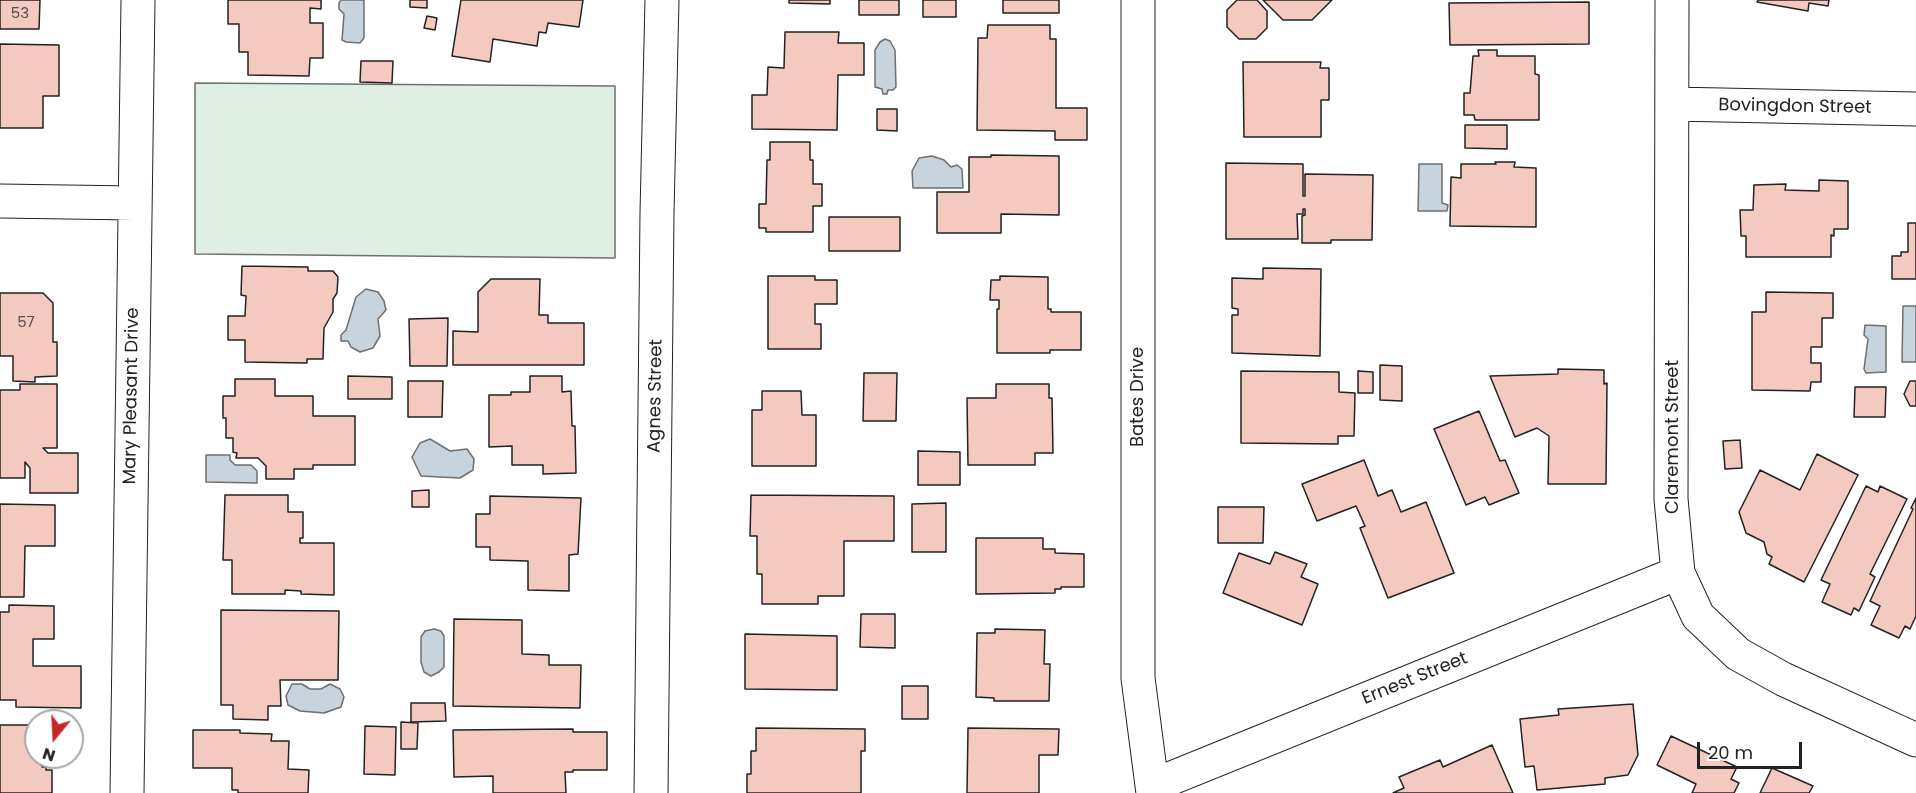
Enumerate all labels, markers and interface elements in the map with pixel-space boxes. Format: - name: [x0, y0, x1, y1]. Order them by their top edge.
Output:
- house number: 53: [11, 5, 29, 23]
- street label: Bovingdon Street: [1718, 95, 1872, 119]
- street label: Mary Pleasant Drive: [120, 307, 144, 485]
- house number: 57: [17, 314, 35, 332]
- street label: Agnes Street: [644, 339, 668, 453]
- street label: Bates Drive: [1127, 347, 1149, 447]
- street label: Claremont Street: [1662, 360, 1684, 514]
- street label: Ernest Street: [1359, 648, 1471, 710]
- north arrow: [24, 709, 84, 769]
- scale bar: [1700, 730, 1805, 768]
- text: 20 m: [1708, 740, 1753, 765]
- text: N: [40, 742, 58, 767]

